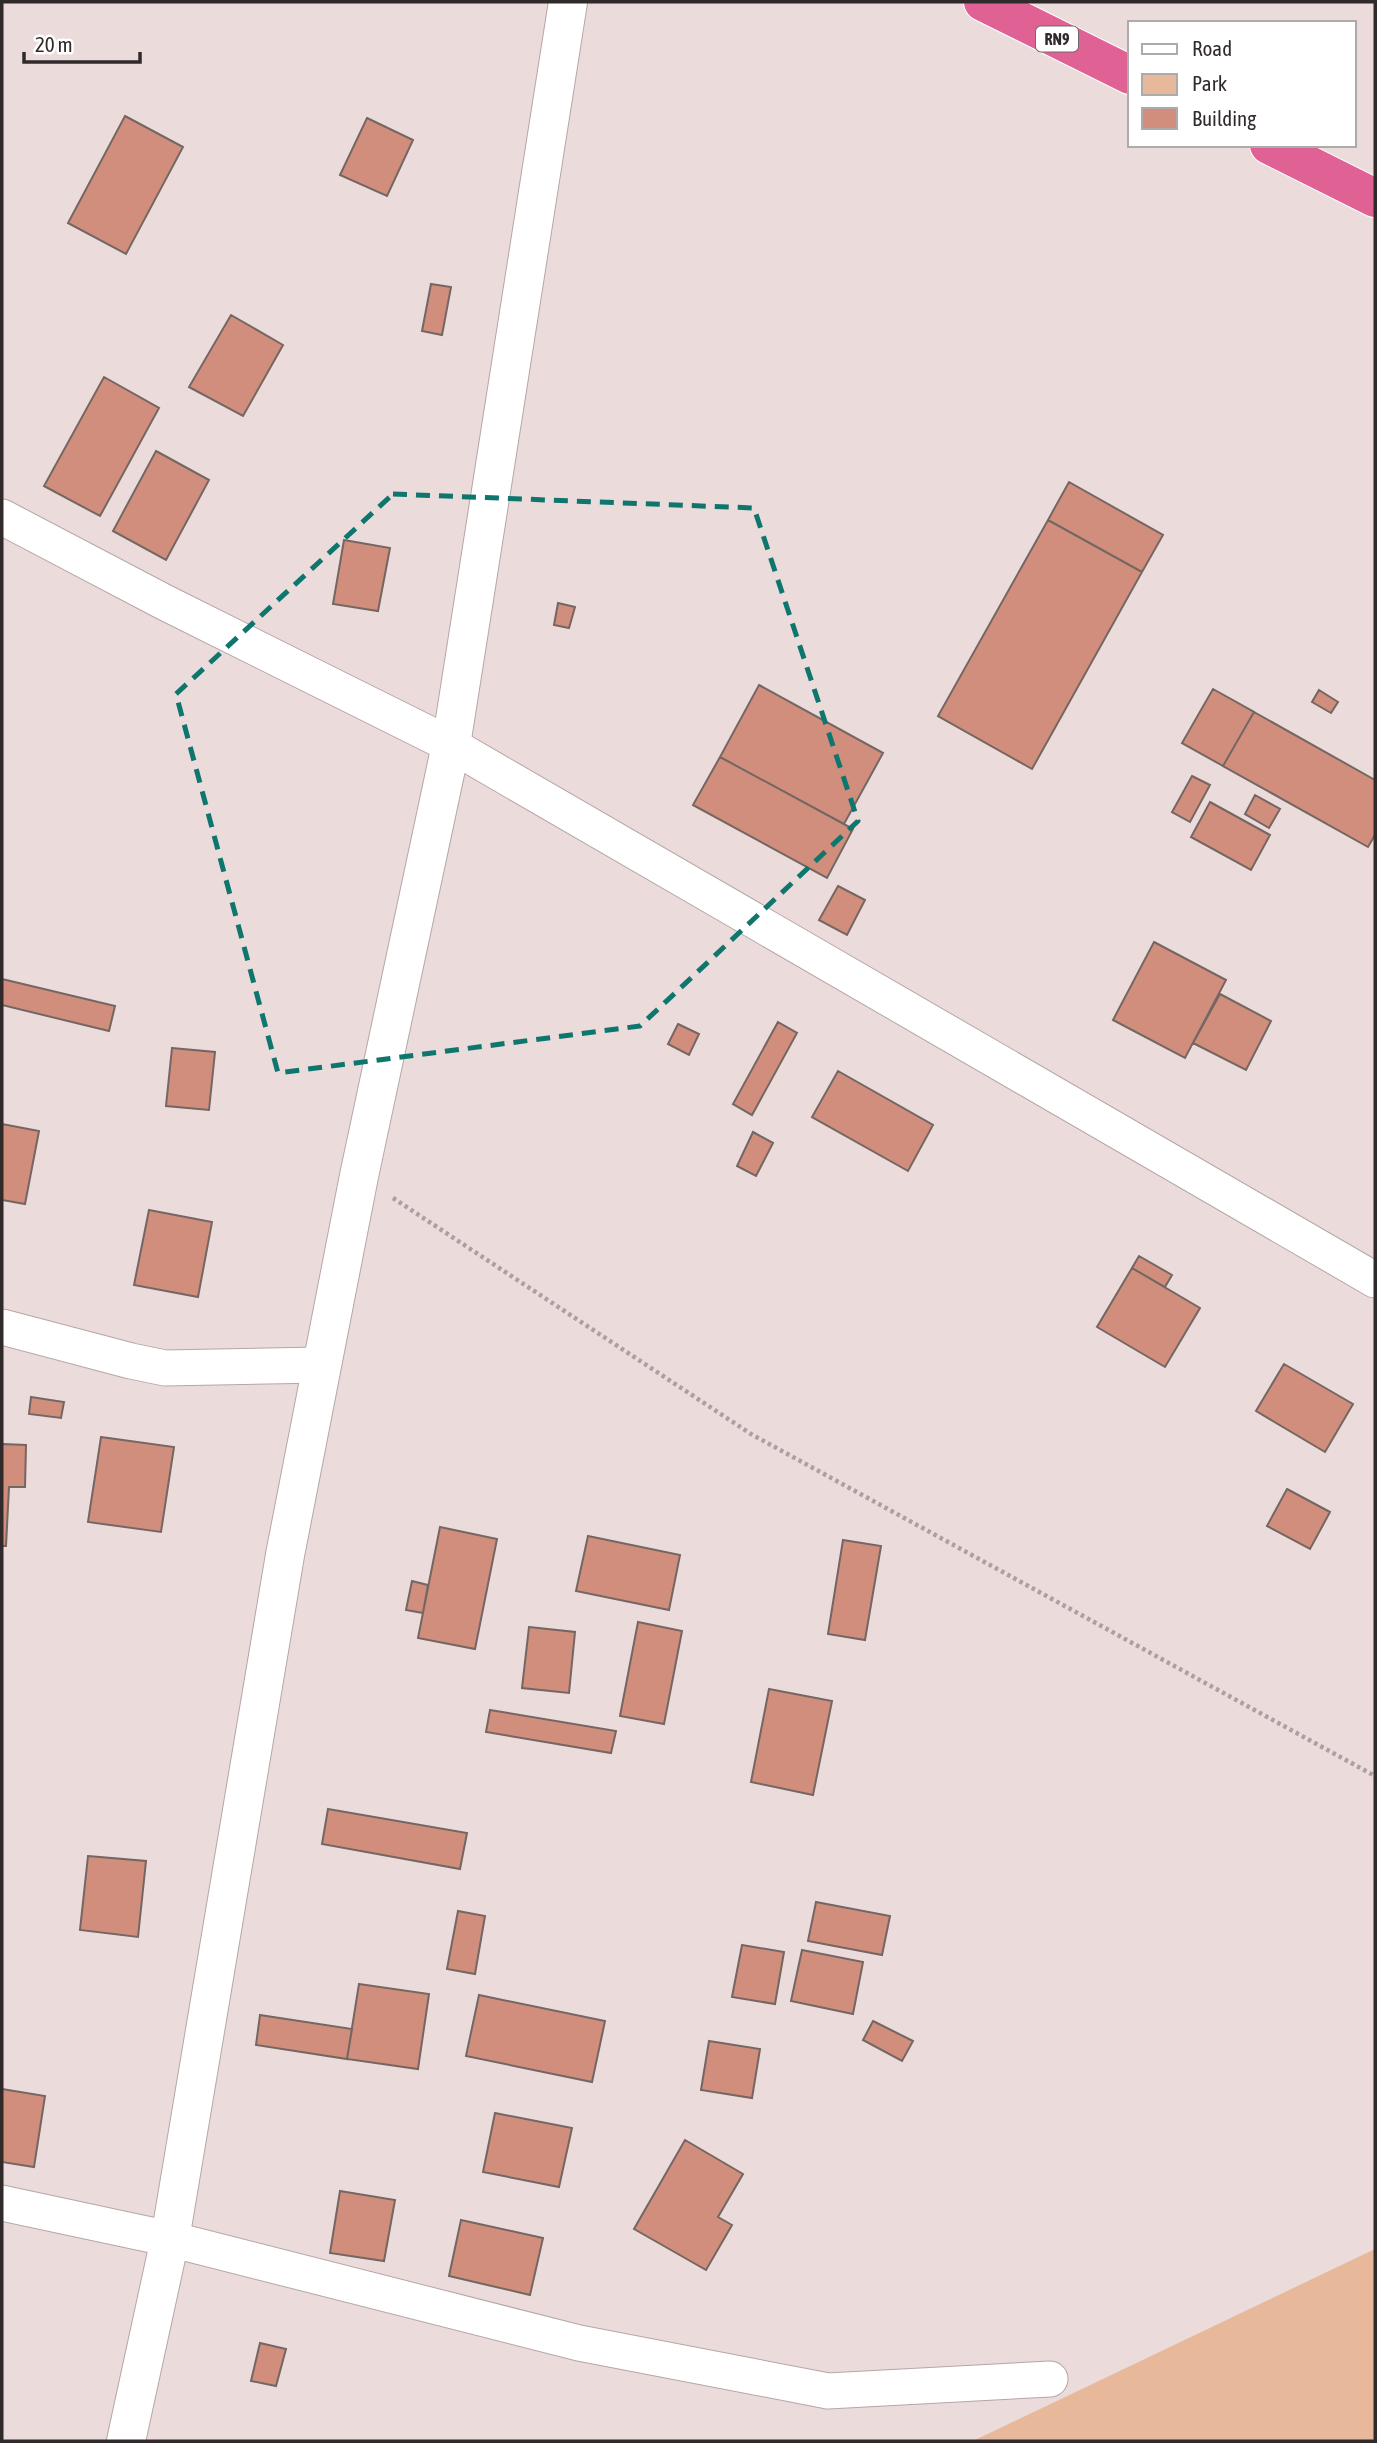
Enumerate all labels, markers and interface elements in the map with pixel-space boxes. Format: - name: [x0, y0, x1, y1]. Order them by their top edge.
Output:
- scale bar: [24, 21, 140, 65]
- legend: [1128, 21, 1356, 147]
- road number: RN9: [1036, 26, 1078, 52]
- text: 20 m: [35, 32, 73, 56]
- text: Road: [1192, 36, 1232, 60]
- text: Park: [1192, 71, 1227, 95]
- text: Building: [1192, 106, 1256, 130]

